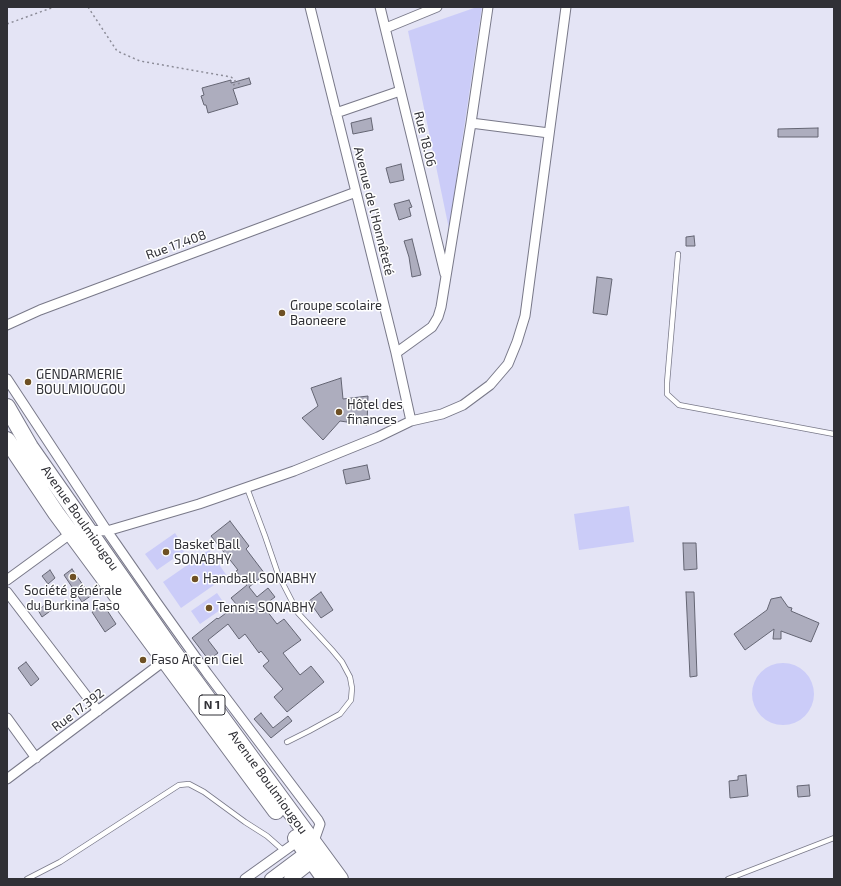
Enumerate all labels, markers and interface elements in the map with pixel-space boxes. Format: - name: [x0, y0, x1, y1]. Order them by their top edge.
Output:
- street label: Rue 18.06: [411, 110, 439, 168]
- street label: Avenue de l'Honnêteté: [350, 145, 398, 277]
- street label: Rue 17.408: [144, 227, 208, 263]
- place label: Groupe scolaire Baoneere: [290, 298, 382, 329]
- marker: Groupe scolaire Baoneere: [277, 308, 287, 318]
- place label: GENDARMERIE BOULMIOUGOU: [36, 367, 126, 398]
- marker: GENDARMERIE BOULMIOUGOU: [23, 377, 33, 387]
- place label: Hôtel des finances: [347, 397, 403, 428]
- marker: Hôtel des finances: [334, 407, 344, 417]
- street label: Avenue Boulmiougou: [38, 463, 122, 573]
- place label: Basket Ball SONABHY: [174, 537, 240, 568]
- marker: Basket Ball SONABHY: [161, 547, 171, 557]
- place label: Handball SONABHY: [203, 571, 316, 587]
- marker: Société générale du Burkina Faso: [68, 572, 78, 582]
- marker: Handball SONABHY: [190, 574, 200, 584]
- place label: Société générale du Burkina Faso: [24, 583, 122, 614]
- place label: Tennis SONABHY: [217, 600, 315, 616]
- marker: Tennis SONABHY: [204, 603, 214, 613]
- place label: Faso Arc en Ciel: [151, 652, 243, 668]
- marker: Faso Arc en Ciel: [138, 655, 148, 665]
- street label: Rue 17.392: [49, 685, 107, 735]
- road number: N 1: [199, 695, 225, 715]
- street label: Avenue Boulmiougou: [225, 727, 311, 837]

